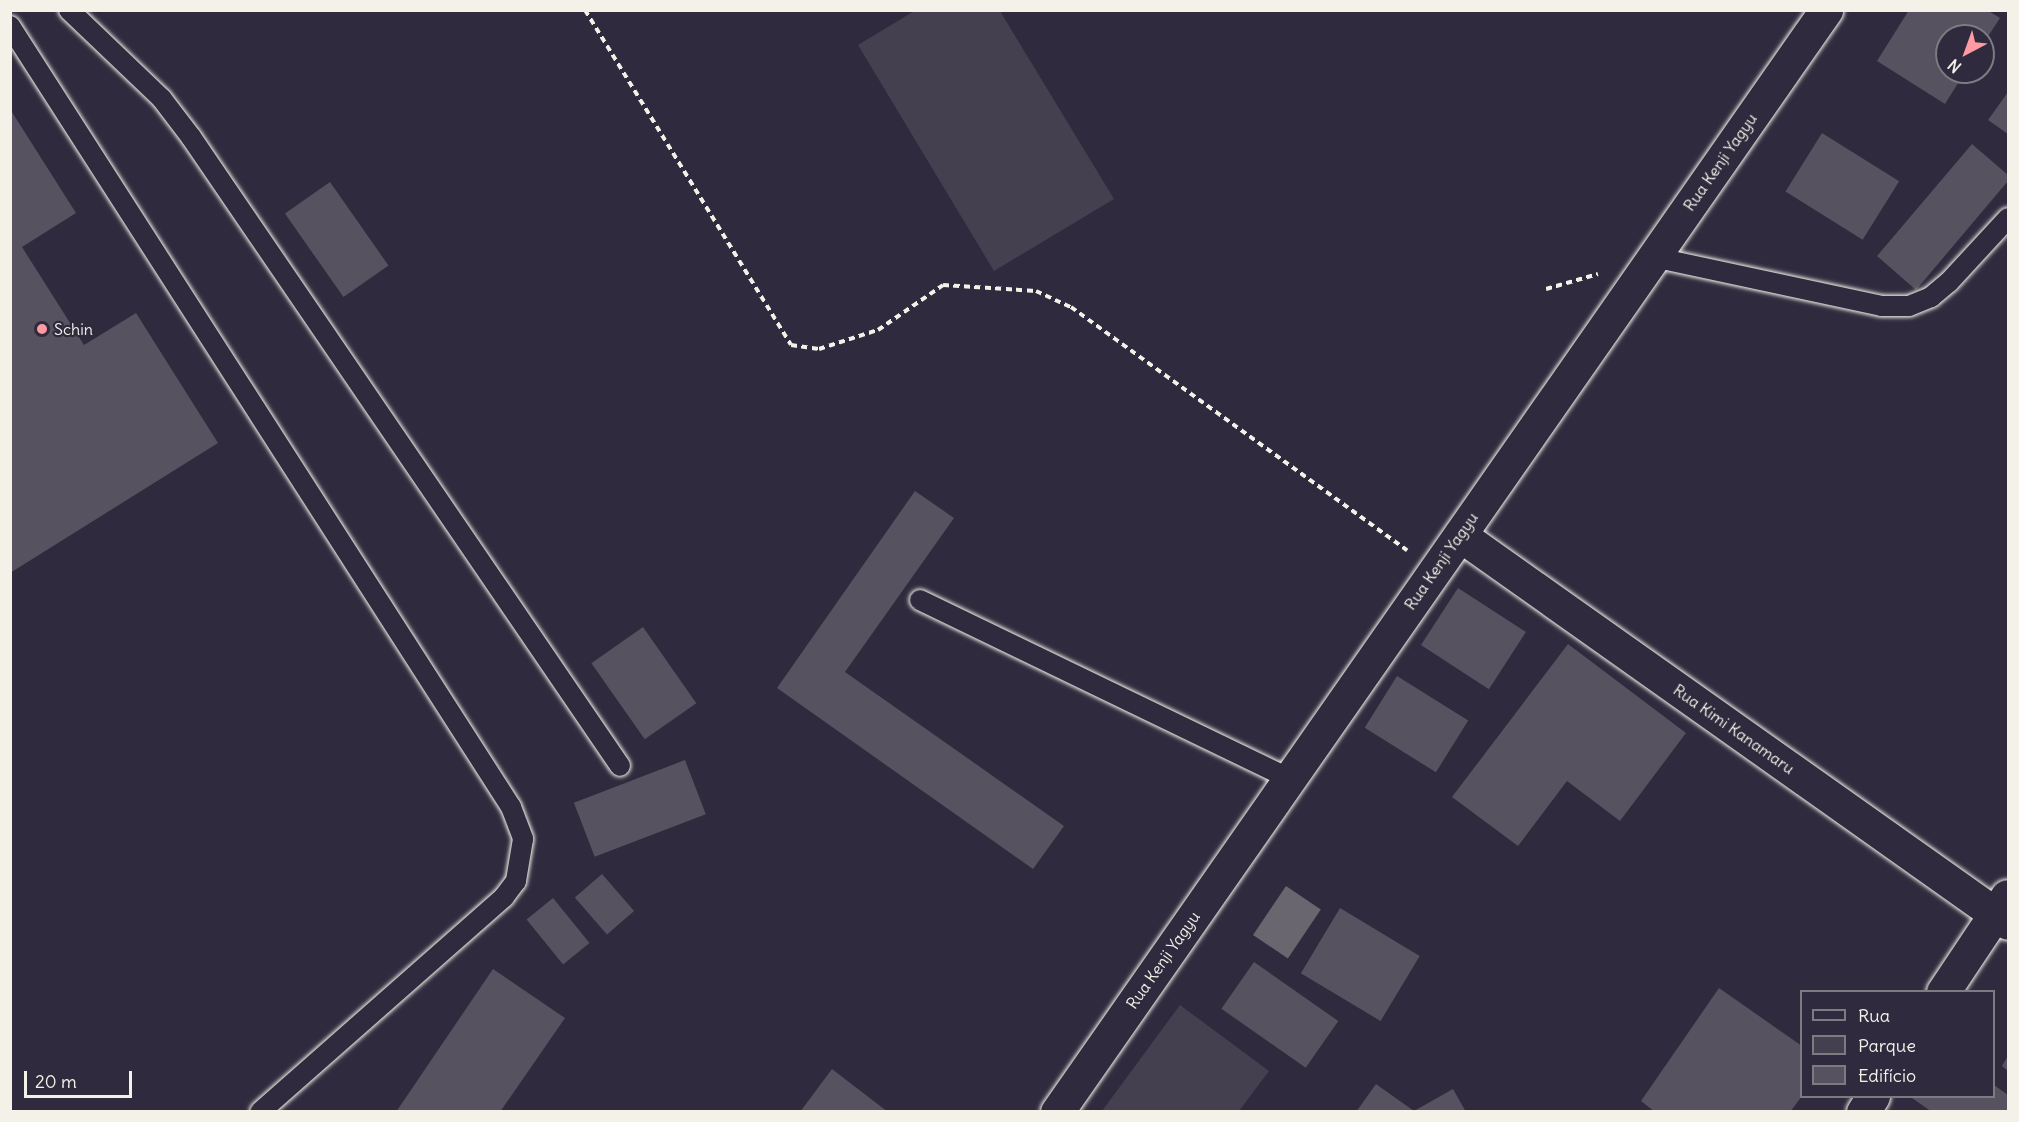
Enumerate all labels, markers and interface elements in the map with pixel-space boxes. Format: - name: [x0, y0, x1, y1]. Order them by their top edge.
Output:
- north arrow: [1935, 24, 1995, 84]
- text: N: [1944, 55, 1965, 77]
- street label: Rua Kenji Yagyu: [1679, 109, 1761, 215]
- place label: Schin: [54, 319, 93, 339]
- marker: Schin: [35, 322, 49, 336]
- street label: Rua Kenji Yagyu: [1400, 508, 1482, 614]
- street label: Rua Kimi Kanamaru: [1670, 680, 1798, 778]
- street label: Rua Kenji Yagyu: [1122, 907, 1204, 1013]
- legend: [1800, 990, 1995, 1098]
- text: Rua: [1858, 1004, 1890, 1027]
- text: Parque: [1858, 1034, 1916, 1057]
- scale bar: [27, 1059, 135, 1097]
- text: Edifício: [1858, 1064, 1916, 1087]
- text: 20 m: [35, 1070, 77, 1093]

